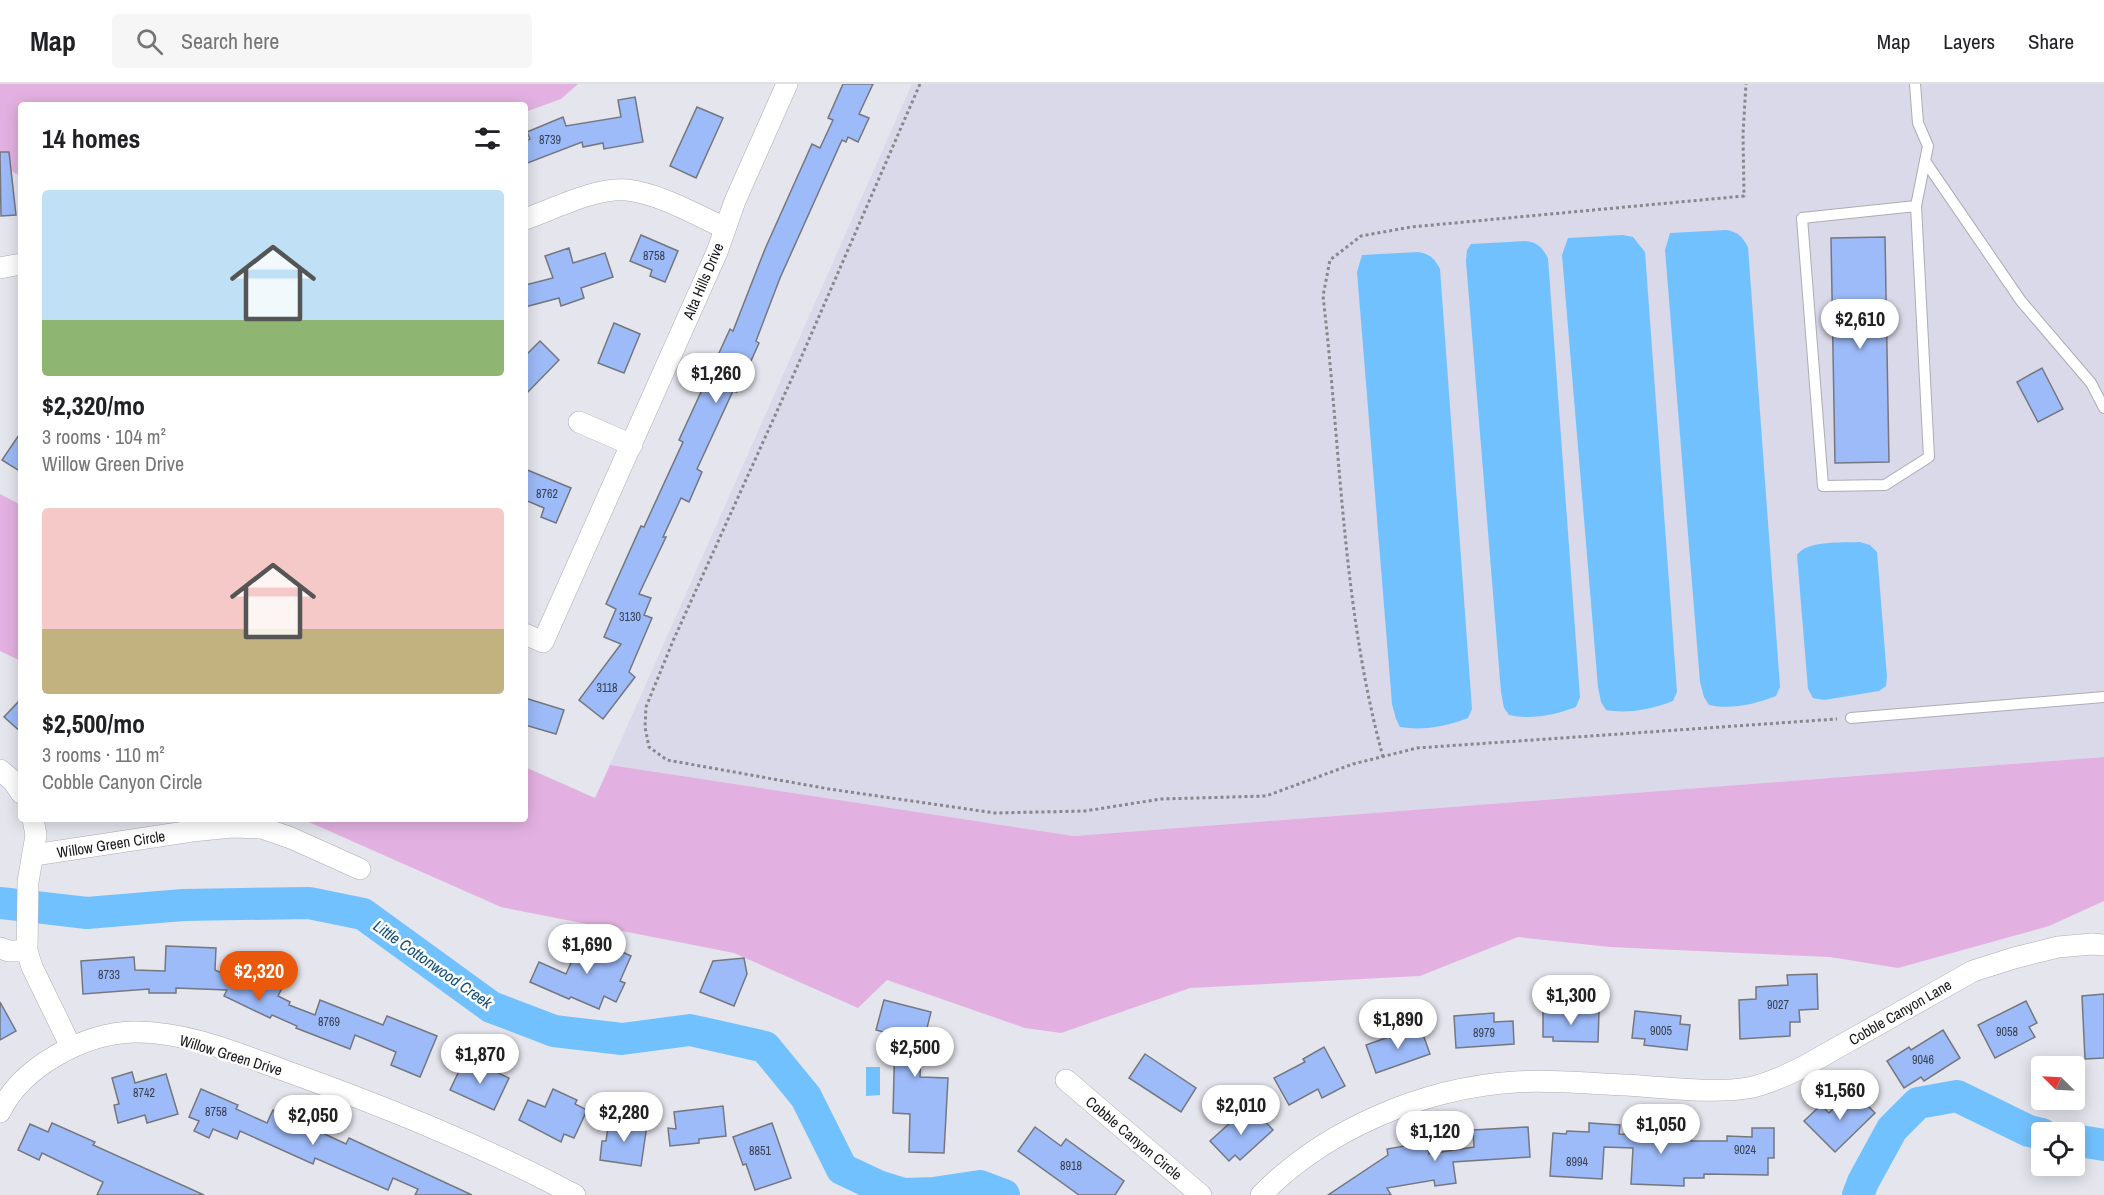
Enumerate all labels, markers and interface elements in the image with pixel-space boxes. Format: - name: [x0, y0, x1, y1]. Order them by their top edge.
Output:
- search box: [112, 14, 532, 68]
- text: Map: [30, 22, 76, 60]
- icon: search: [133, 25, 166, 58]
- text: Search here: [181, 26, 279, 56]
- text: Map: [1877, 27, 1910, 56]
- text: Layers: [1943, 27, 1995, 56]
- text: Share: [2028, 27, 2074, 56]
- text: 14 homes: [42, 121, 140, 156]
- icon: filters: [471, 122, 504, 155]
- house number: 8739: [539, 132, 561, 148]
- icon: home: [219, 229, 327, 337]
- street label: Alta Hills Drive: [677, 239, 729, 323]
- house number: 8758: [643, 248, 665, 264]
- pin: $2,610: [1811, 299, 1909, 350]
- text: $2,610: [1835, 305, 1885, 332]
- pin: $1,260: [667, 353, 765, 404]
- text: $1,260: [691, 359, 741, 386]
- text: $2,320/mo: [42, 388, 145, 423]
- text: 3 rooms · 104 m²: [42, 423, 166, 450]
- text: Willow Green Drive: [42, 450, 184, 477]
- house number: 8762: [536, 486, 558, 502]
- icon: home: [219, 547, 327, 655]
- house number: 3130: [619, 609, 641, 625]
- house number: 3118: [596, 680, 618, 696]
- text: $2,500/mo: [42, 706, 145, 741]
- text: 3 rooms · 110 m²: [42, 741, 165, 768]
- text: Cobble Canyon Circle: [42, 768, 202, 795]
- street label: Willow Green Circle: [55, 825, 167, 863]
- water label: Little Cottonwood Creek: [369, 915, 497, 1014]
- pin: $1,690: [538, 924, 636, 975]
- text: $1,690: [562, 930, 612, 957]
- pin: $2,320: [210, 951, 308, 1002]
- text: $2,320: [234, 957, 284, 984]
- house number: 8733: [98, 967, 120, 983]
- street label: Cobble Canyon Lane: [1845, 974, 1955, 1050]
- pin: $1,300: [1522, 975, 1620, 1026]
- text: $1,300: [1546, 981, 1596, 1008]
- house number: 9027: [1767, 997, 1789, 1013]
- pin: $1,890: [1349, 999, 1447, 1050]
- text: $1,890: [1373, 1005, 1423, 1032]
- house number: 8769: [318, 1014, 340, 1030]
- house number: 9005: [1650, 1023, 1672, 1039]
- house number: 9058: [1996, 1024, 2018, 1040]
- house number: 8979: [1473, 1025, 1495, 1041]
- pin: $2,500: [866, 1027, 964, 1078]
- street label: Willow Green Drive: [177, 1029, 285, 1081]
- text: $2,500: [890, 1033, 940, 1060]
- pin: $1,870: [431, 1034, 529, 1085]
- text: $1,870: [455, 1040, 505, 1067]
- house number: 9046: [1912, 1052, 1934, 1068]
- north arrow: [2031, 1056, 2085, 1110]
- map controls: [2031, 1056, 2085, 1176]
- pin: $1,560: [1791, 1070, 1889, 1121]
- text: $1,560: [1815, 1076, 1865, 1103]
- house number: 8742: [133, 1085, 155, 1101]
- pin: $2,010: [1192, 1085, 1290, 1136]
- street label: Cobble Canyon Circle: [1081, 1091, 1187, 1185]
- text: $2,010: [1216, 1091, 1266, 1118]
- pin: $2,280: [575, 1092, 673, 1143]
- pin: $2,050: [264, 1095, 362, 1146]
- text: $2,280: [599, 1098, 649, 1125]
- text: $2,050: [288, 1101, 338, 1128]
- house number: 8758: [205, 1104, 227, 1120]
- pin: $1,050: [1612, 1104, 1710, 1155]
- text: $1,050: [1636, 1110, 1686, 1137]
- pin: $1,120: [1386, 1111, 1484, 1162]
- text: $1,120: [1410, 1117, 1460, 1144]
- button: locate: [2031, 1122, 2085, 1176]
- house number: 9024: [1734, 1142, 1756, 1158]
- house number: 8851: [749, 1143, 771, 1159]
- house number: 8994: [1566, 1154, 1588, 1170]
- house number: 8918: [1060, 1158, 1082, 1174]

